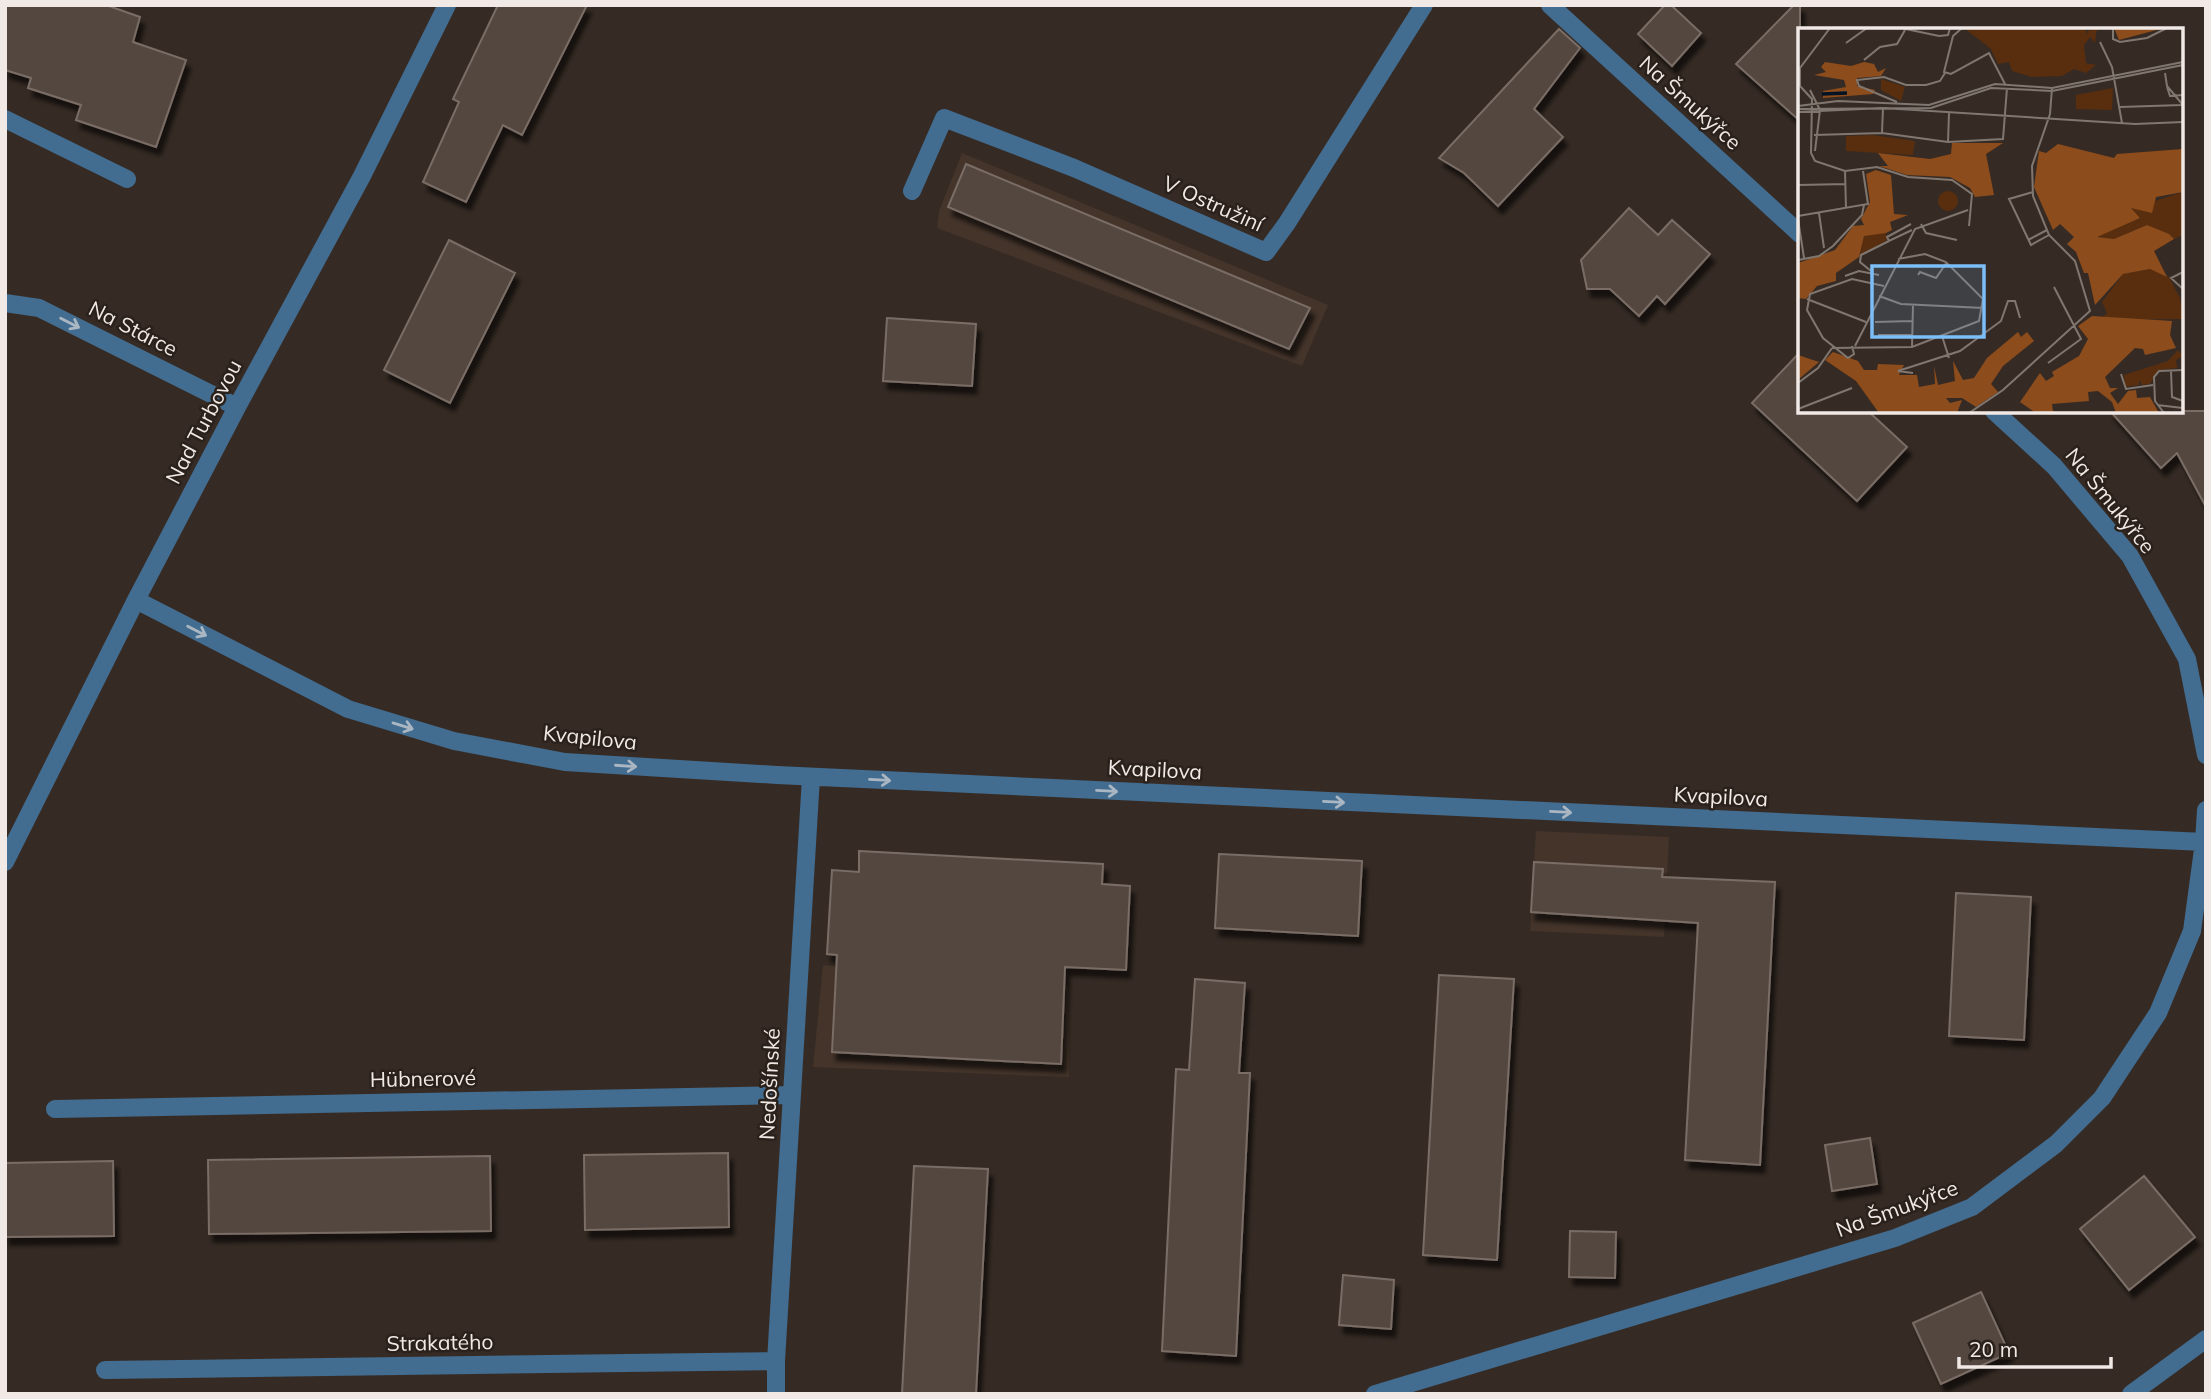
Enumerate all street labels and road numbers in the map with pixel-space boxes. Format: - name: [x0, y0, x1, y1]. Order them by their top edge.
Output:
- street label: Na Šmukýřce: [1634, 50, 1747, 155]
- street label: V Ostružiní: [1159, 169, 1268, 237]
- street label: Na Stárce: [85, 295, 182, 361]
- street label: Nad Turbovou: [160, 355, 247, 488]
- street label: Na Šmukýřce: [2060, 442, 2161, 558]
- street label: Kvapilova: [542, 719, 638, 755]
- street label: Kvapilova: [1107, 754, 1203, 784]
- street label: Kvapilova: [1673, 781, 1769, 811]
- street label: Nedošínské: [753, 1027, 785, 1140]
- street label: Hübnerové: [370, 1064, 476, 1092]
- street label: Na Šmukýřce: [1832, 1174, 1961, 1242]
- street label: Strakatého: [386, 1328, 494, 1356]

